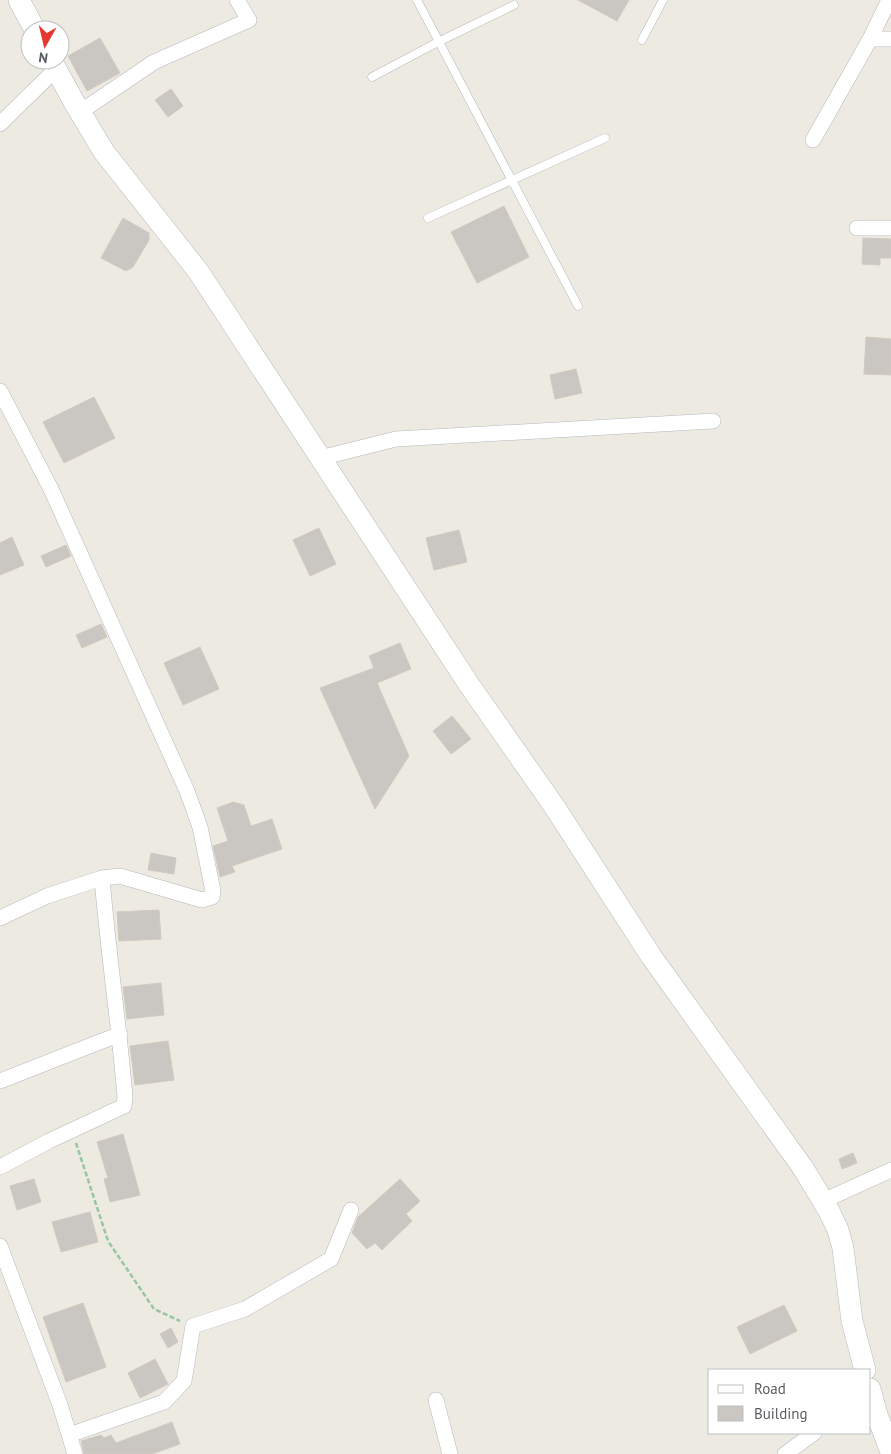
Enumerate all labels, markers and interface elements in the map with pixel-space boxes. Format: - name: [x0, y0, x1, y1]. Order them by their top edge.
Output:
- north arrow: [20, 20, 70, 70]
- text: N: [37, 48, 49, 67]
- legend: [708, 1369, 871, 1434]
- text: Road: [754, 1379, 786, 1398]
- text: Building: [754, 1404, 808, 1423]

